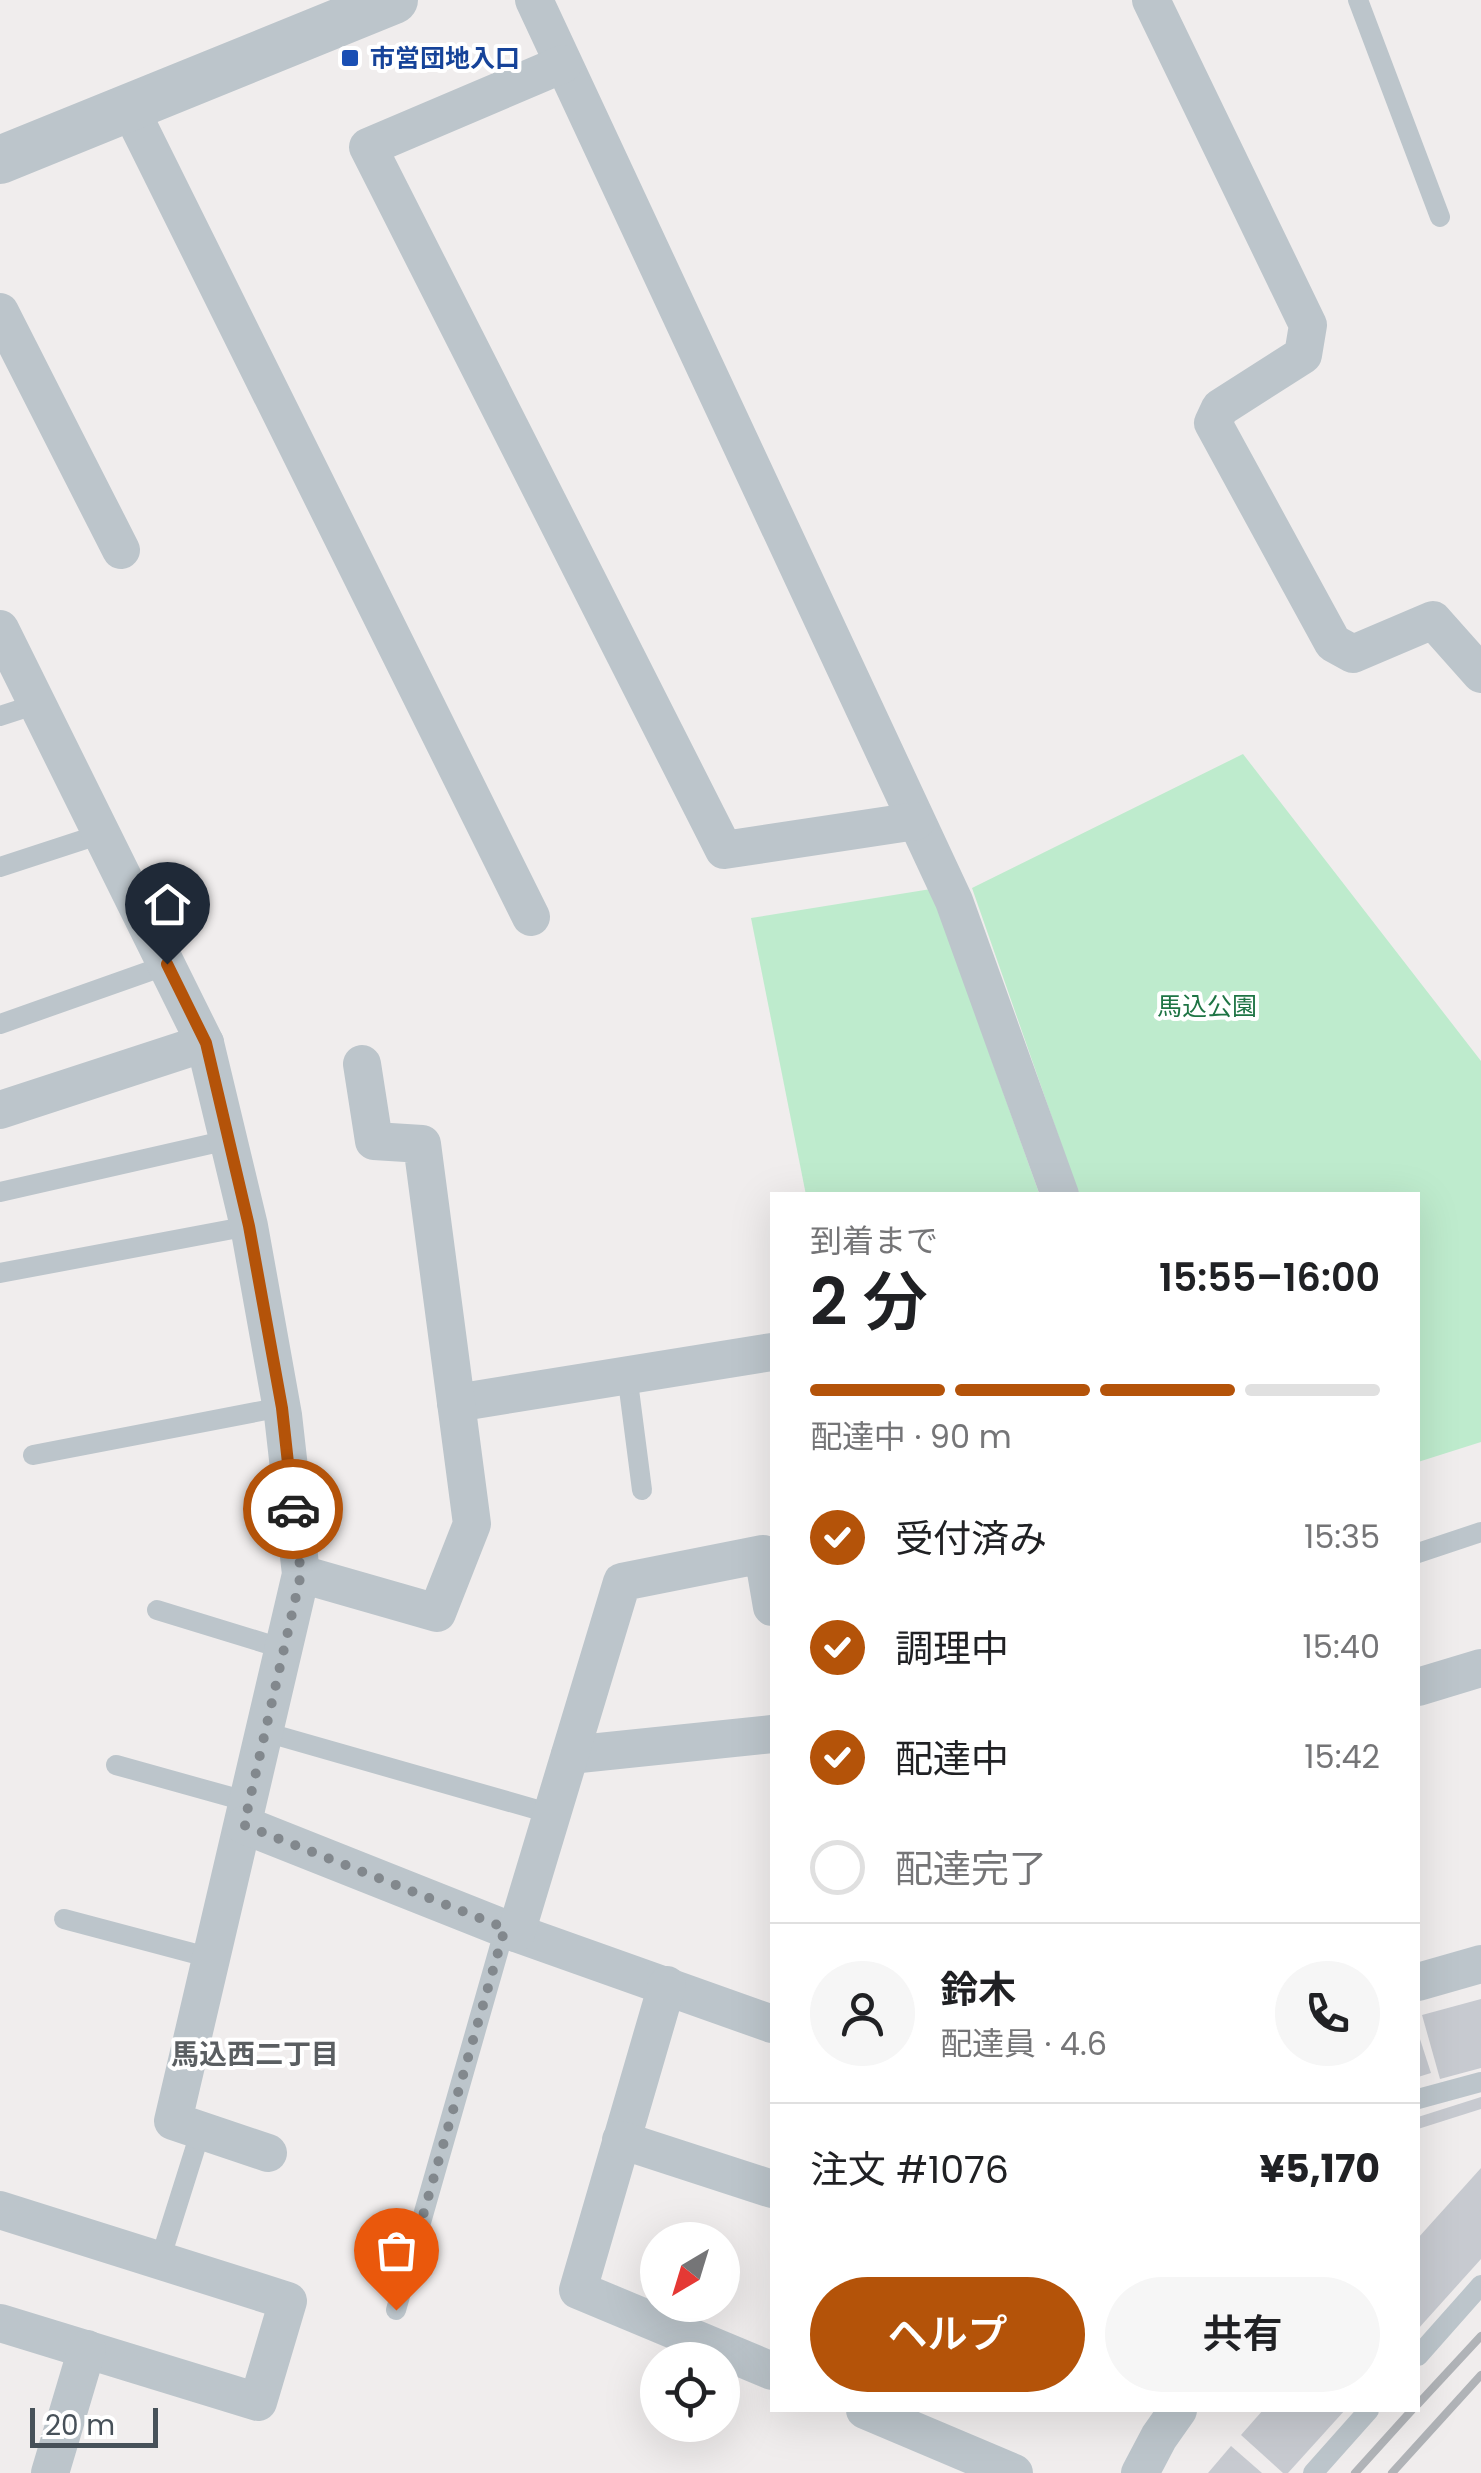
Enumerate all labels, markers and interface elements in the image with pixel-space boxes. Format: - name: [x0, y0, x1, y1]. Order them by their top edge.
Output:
- place label: 市営団地入口: [370, 41, 520, 76]
- marker: 市営団地入口: [339, 47, 361, 69]
- pin: [125, 862, 210, 965]
- icon: home: [140, 877, 195, 932]
- park label: 馬込公園: [1157, 989, 1257, 1024]
- text: 到着まで: [810, 1218, 938, 1263]
- text: 15:55–16:00: [1159, 1251, 1380, 1304]
- text: 2 分: [810, 1257, 928, 1348]
- text: 配達中 · 90 m: [810, 1414, 1012, 1459]
- courier: [243, 1459, 343, 1559]
- icon: car: [266, 1482, 321, 1537]
- icon: check: [810, 1510, 865, 1565]
- text: 受付済み: [895, 1512, 1047, 1565]
- text: 15:35: [1304, 1514, 1380, 1559]
- icon: check: [810, 1620, 865, 1675]
- text: 調理中: [895, 1622, 1009, 1675]
- text: 15:40: [1303, 1624, 1380, 1669]
- icon: check: [810, 1730, 865, 1785]
- text: 配達中: [895, 1732, 1009, 1785]
- text: 15:42: [1304, 1734, 1380, 1779]
- text: 配達完了: [895, 1842, 1047, 1895]
- button: person: [810, 1961, 915, 2066]
- button: phone: [1275, 1961, 1380, 2066]
- text: 鈴木: [940, 1963, 1016, 2016]
- text: 配達員 · 4.6: [940, 2021, 1107, 2066]
- district label: 馬込西二丁目: [171, 2035, 339, 2074]
- text: ¥5,170: [1260, 2142, 1380, 2195]
- text: 注文 #1076: [810, 2143, 1009, 2196]
- pin: [354, 2208, 439, 2311]
- north arrow: [640, 2222, 740, 2322]
- map controls: [640, 2222, 740, 2442]
- icon: bag: [369, 2223, 424, 2278]
- button: ヘルプ: [810, 2277, 1085, 2392]
- button: 共有: [1105, 2277, 1380, 2392]
- button: locate: [640, 2342, 740, 2442]
- scale bar: [30, 2403, 158, 2448]
- text: 20 m: [45, 2406, 115, 2445]

